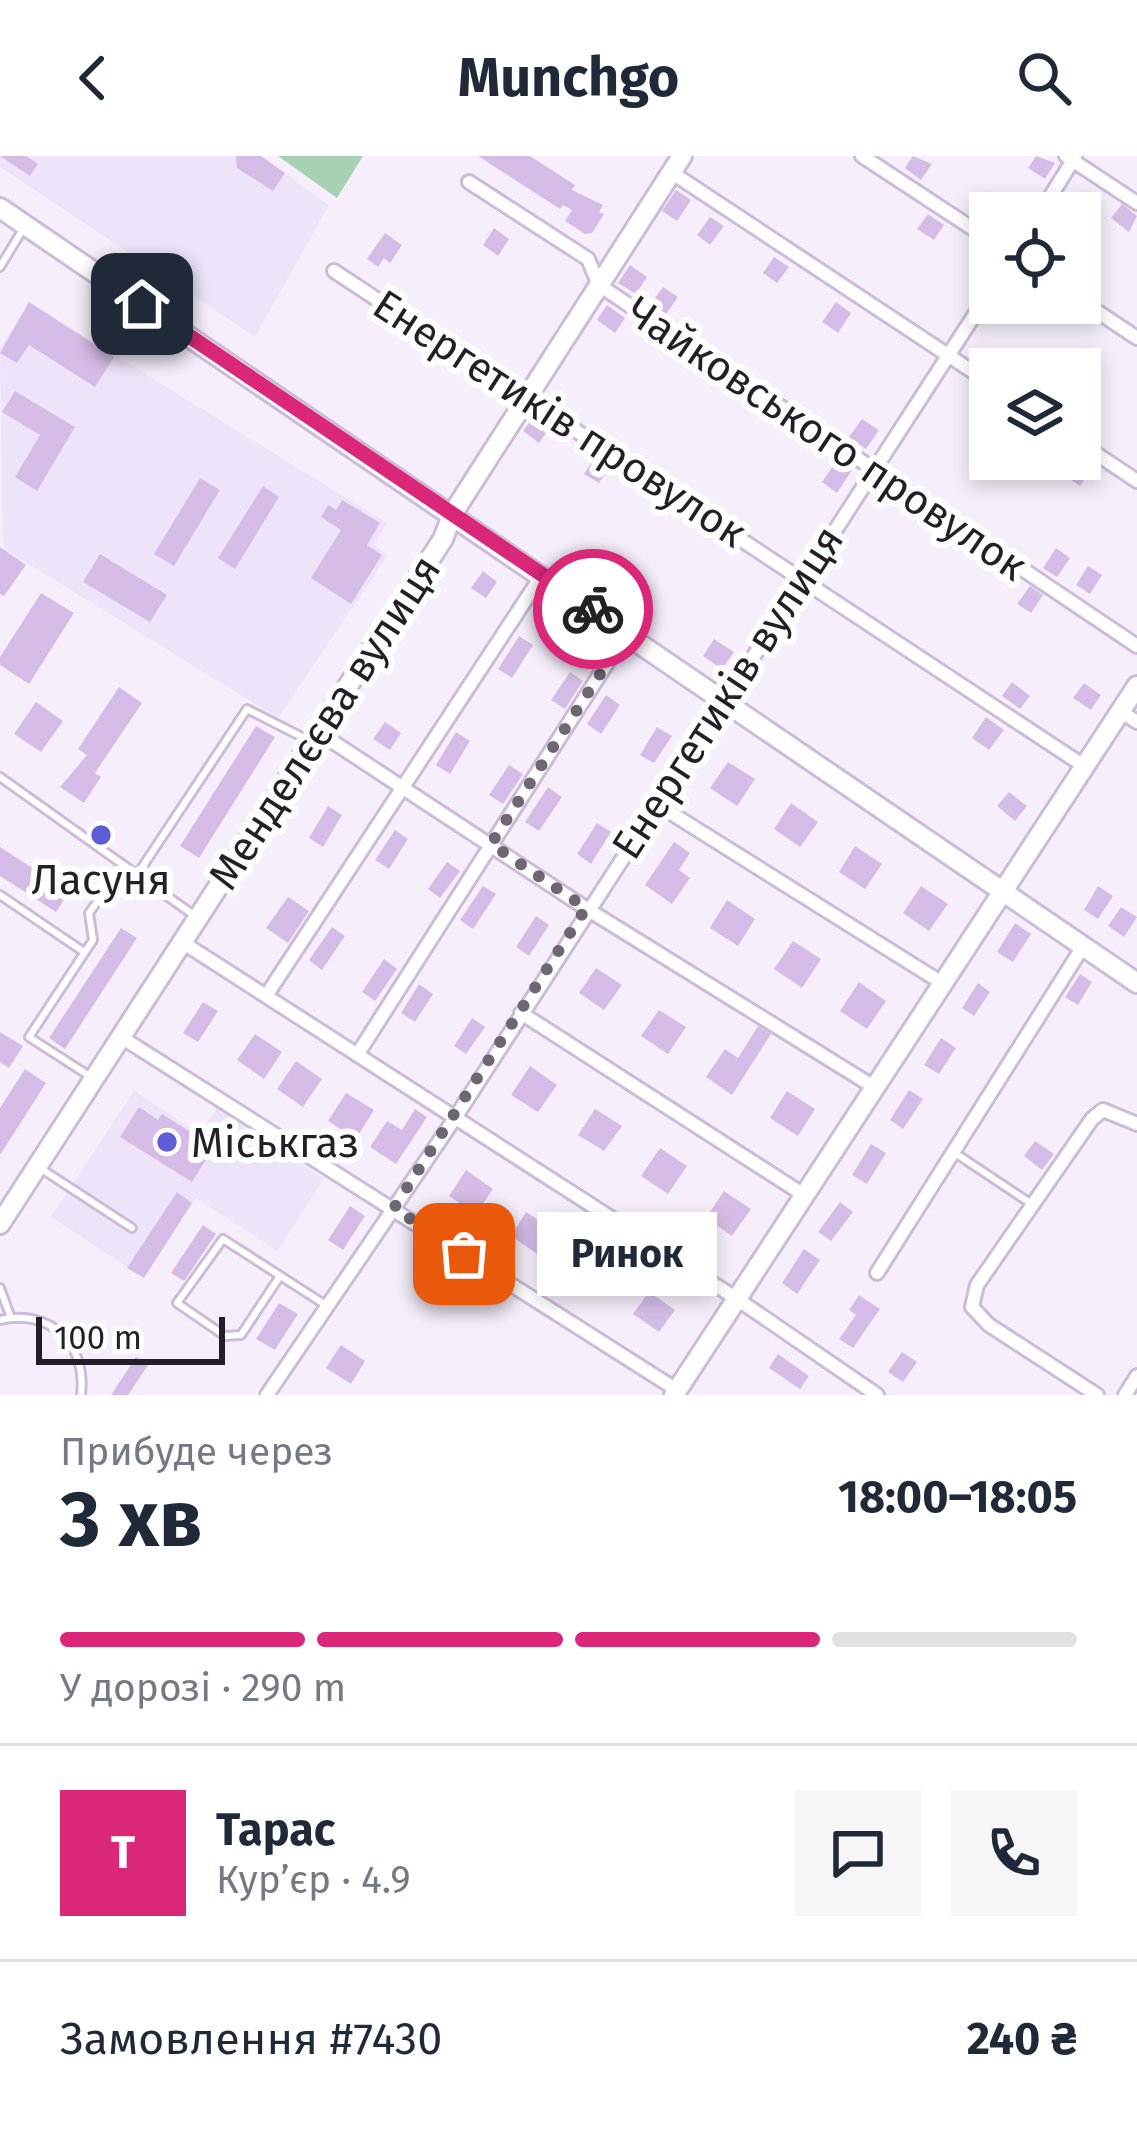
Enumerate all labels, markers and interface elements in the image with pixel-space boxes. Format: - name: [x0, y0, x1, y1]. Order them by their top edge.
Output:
- icon: back: [60, 45, 126, 111]
- icon: search: [1011, 45, 1077, 111]
- text: Munchgo: [458, 46, 679, 110]
- map controls: [969, 192, 1101, 480]
- button: locate: [969, 192, 1101, 324]
- pin: [91, 253, 193, 355]
- icon: home: [109, 271, 175, 337]
- street label: Енергетиків провулок: [364, 280, 755, 558]
- street label: Чайковського провулок: [617, 286, 1036, 592]
- button: layers: [969, 348, 1101, 480]
- street label: Енергетиків вулиця: [602, 517, 854, 868]
- street label: Менделєєва вулиця: [198, 546, 451, 899]
- courier: [533, 549, 653, 669]
- icon: bike: [560, 576, 626, 642]
- marker: Ласуня: [88, 822, 114, 848]
- place label: Ласуня: [31, 855, 171, 905]
- place label: Міськгаз: [191, 1118, 359, 1168]
- marker: Міськгаз: [154, 1129, 180, 1155]
- pin: [413, 1203, 515, 1305]
- callout: Ринок: [536, 1212, 716, 1296]
- icon: bag: [431, 1221, 497, 1287]
- text: Ринок: [571, 1231, 683, 1277]
- scale bar: [36, 1311, 225, 1364]
- text: 100 m: [54, 1318, 142, 1358]
- text: Прибуде через: [60, 1429, 333, 1475]
- text: 18:00–18:05: [838, 1470, 1077, 1524]
- text: 3 хв: [60, 1473, 202, 1567]
- text: У дорозі · 290 m: [60, 1665, 346, 1711]
- button: chat: [795, 1790, 921, 1916]
- button: phone: [951, 1790, 1077, 1916]
- text: Тарас: [216, 1803, 335, 1857]
- text: Т: [111, 1826, 135, 1880]
- text: Кур’єр · 4.9: [216, 1857, 411, 1903]
- text: Замовлення #7430: [60, 2012, 442, 2066]
- text: 240 ₴: [967, 2012, 1077, 2066]

